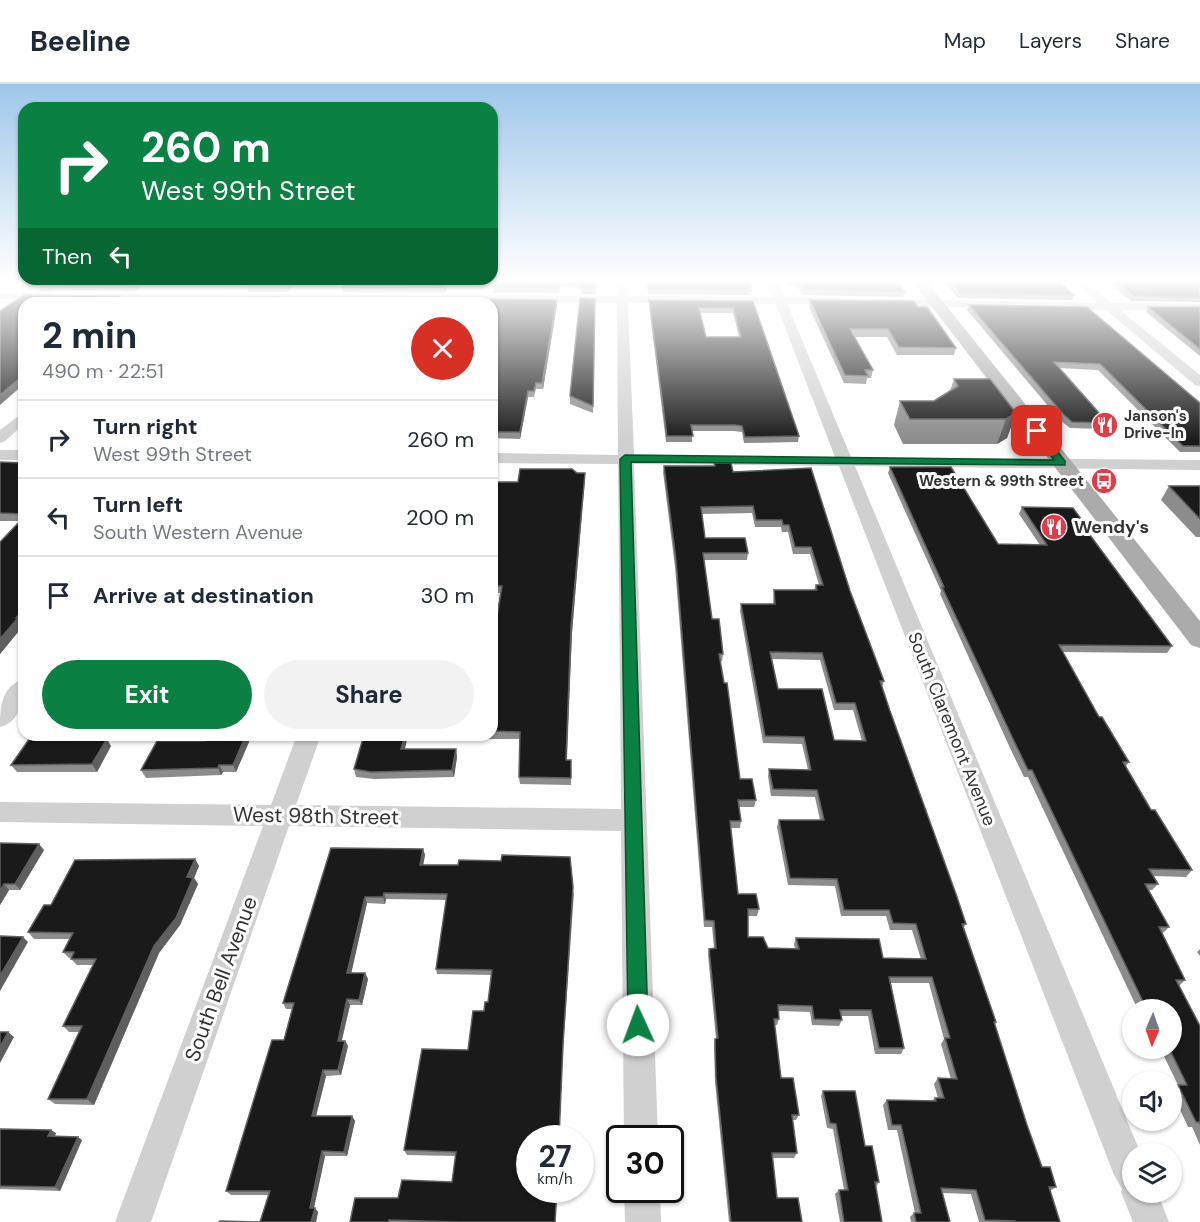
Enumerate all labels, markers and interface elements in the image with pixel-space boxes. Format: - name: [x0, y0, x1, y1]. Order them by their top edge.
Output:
- text: Beeline: [30, 23, 131, 60]
- text: Map: [944, 27, 986, 55]
- text: Layers: [1019, 27, 1082, 55]
- text: Share: [1115, 27, 1170, 55]
- text: 260 m: [141, 120, 271, 175]
- icon: right: [42, 126, 120, 204]
- text: West 99th Street: [141, 173, 356, 208]
- icon: left: [104, 240, 137, 273]
- text: Then: [42, 242, 92, 271]
- text: 2 min: [42, 312, 137, 359]
- button: close: [411, 317, 474, 380]
- text: 490 m · 22:51: [42, 358, 164, 384]
- pin: [1011, 405, 1062, 456]
- place label: Janson's Drive-In: [1124, 406, 1187, 443]
- restaurant icon: Janson's Drive-In: [1090, 410, 1120, 440]
- text: Turn right: [93, 412, 198, 441]
- icon: arrive: [1020, 414, 1053, 447]
- icon: right: [42, 423, 75, 456]
- text: 260 m: [407, 425, 474, 454]
- text: West 99th Street: [93, 441, 252, 467]
- bus stop icon: Western & 99th Street: [1089, 466, 1119, 496]
- place label: Western & 99th Street: [919, 471, 1084, 491]
- text: Turn left: [93, 490, 183, 519]
- icon: left: [42, 501, 75, 534]
- text: 200 m: [406, 503, 474, 532]
- restaurant icon: Wendy's: [1039, 512, 1069, 542]
- place label: Wendy's: [1074, 515, 1149, 539]
- text: South Western Avenue: [93, 519, 303, 545]
- icon: arrive: [42, 579, 75, 612]
- text: Arrive at destination: [93, 581, 314, 610]
- text: 30 m: [420, 581, 474, 610]
- street label: South Claremont Avenue: [902, 629, 1002, 829]
- button: Exit: [42, 660, 252, 729]
- button: Share: [264, 660, 474, 729]
- street label: West 98th Street: [233, 801, 399, 831]
- street label: South Bell Avenue: [178, 893, 264, 1065]
- position arrow: [606, 993, 670, 1057]
- north arrow: [1122, 999, 1182, 1059]
- map controls: [1122, 999, 1182, 1203]
- button: sound: [1122, 1071, 1182, 1131]
- speed limit sign: 30: [606, 1125, 684, 1203]
- text: 27: [538, 1137, 572, 1176]
- button: layers: [1122, 1143, 1182, 1203]
- text: km/h: [537, 1169, 573, 1189]

